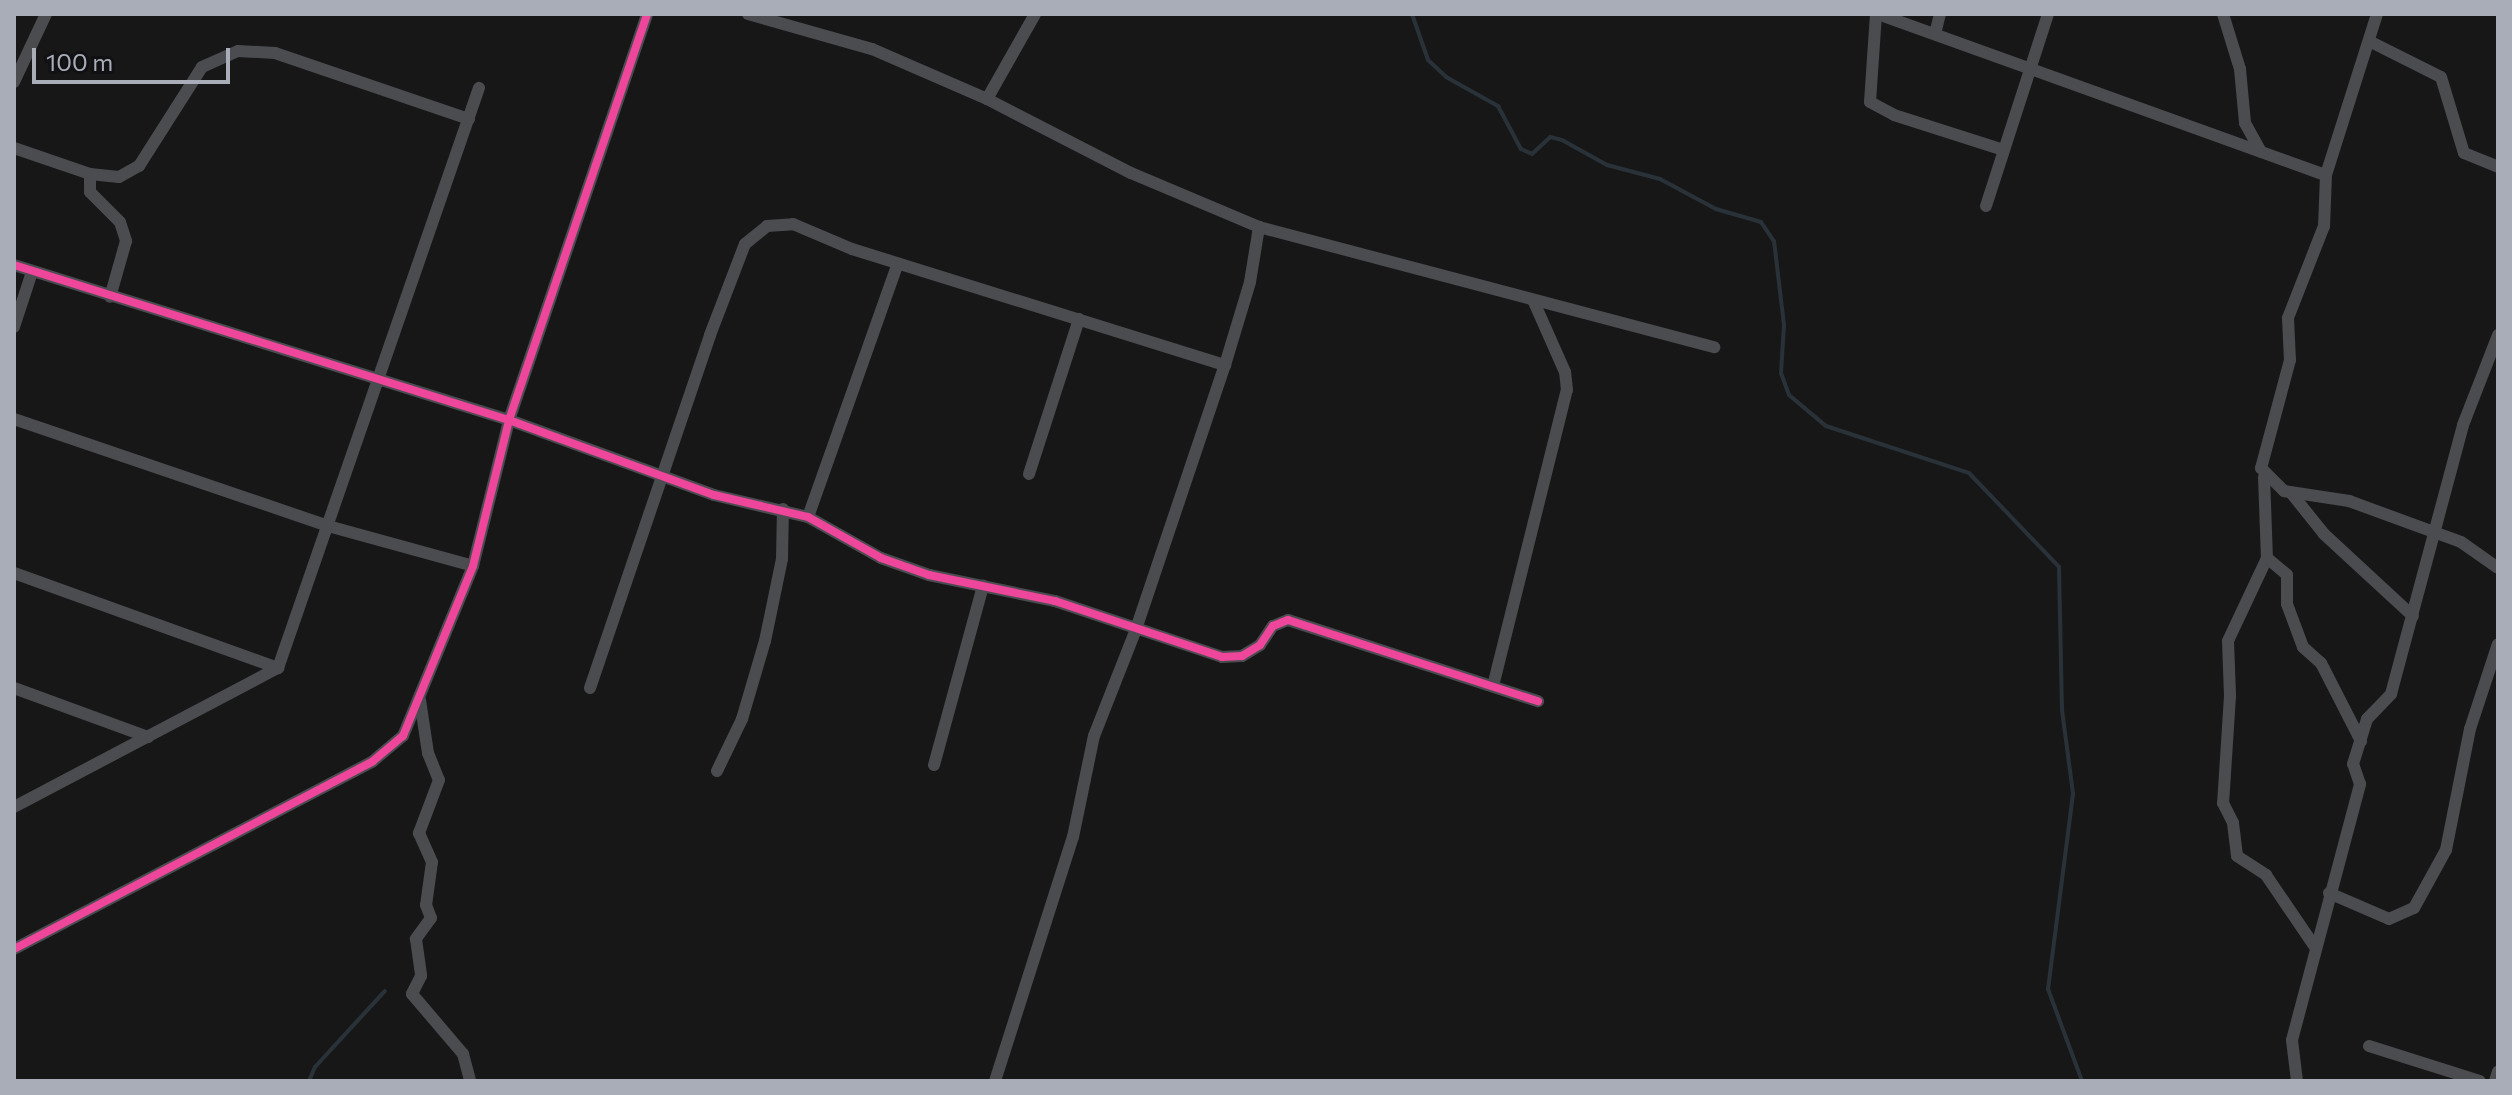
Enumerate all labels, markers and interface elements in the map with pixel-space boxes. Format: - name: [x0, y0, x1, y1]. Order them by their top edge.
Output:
- scale bar: [36, 32, 234, 82]
- text: 100 m: [46, 47, 113, 76]

